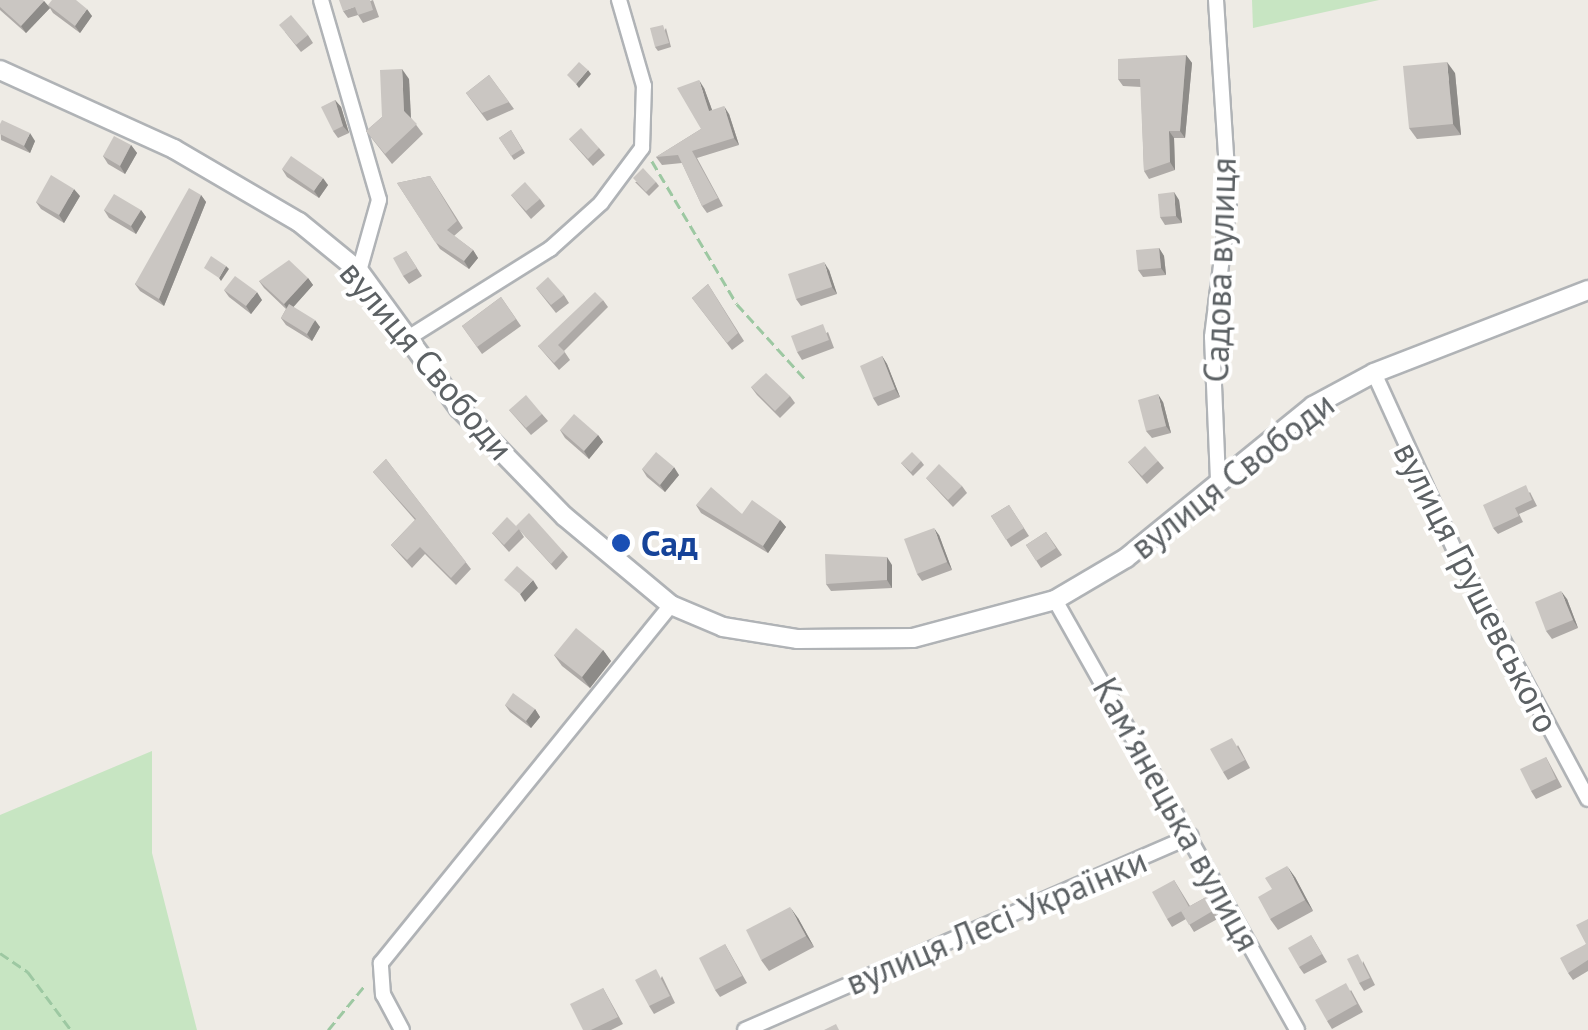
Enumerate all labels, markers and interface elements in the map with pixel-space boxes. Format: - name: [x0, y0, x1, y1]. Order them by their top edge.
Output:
- street label: Садова вулиця: [1194, 157, 1244, 383]
- street label: вулиця Свободи: [332, 252, 522, 468]
- street label: вулиця Свободи: [1122, 383, 1342, 567]
- street label: вулиця Грушевського: [1385, 435, 1569, 739]
- place label: Сад: [641, 522, 698, 564]
- marker: Сад: [610, 532, 632, 554]
- street label: Камʼянецька вулиця: [1084, 670, 1270, 958]
- street label: вулиця Лесі Українки: [839, 838, 1153, 1004]

